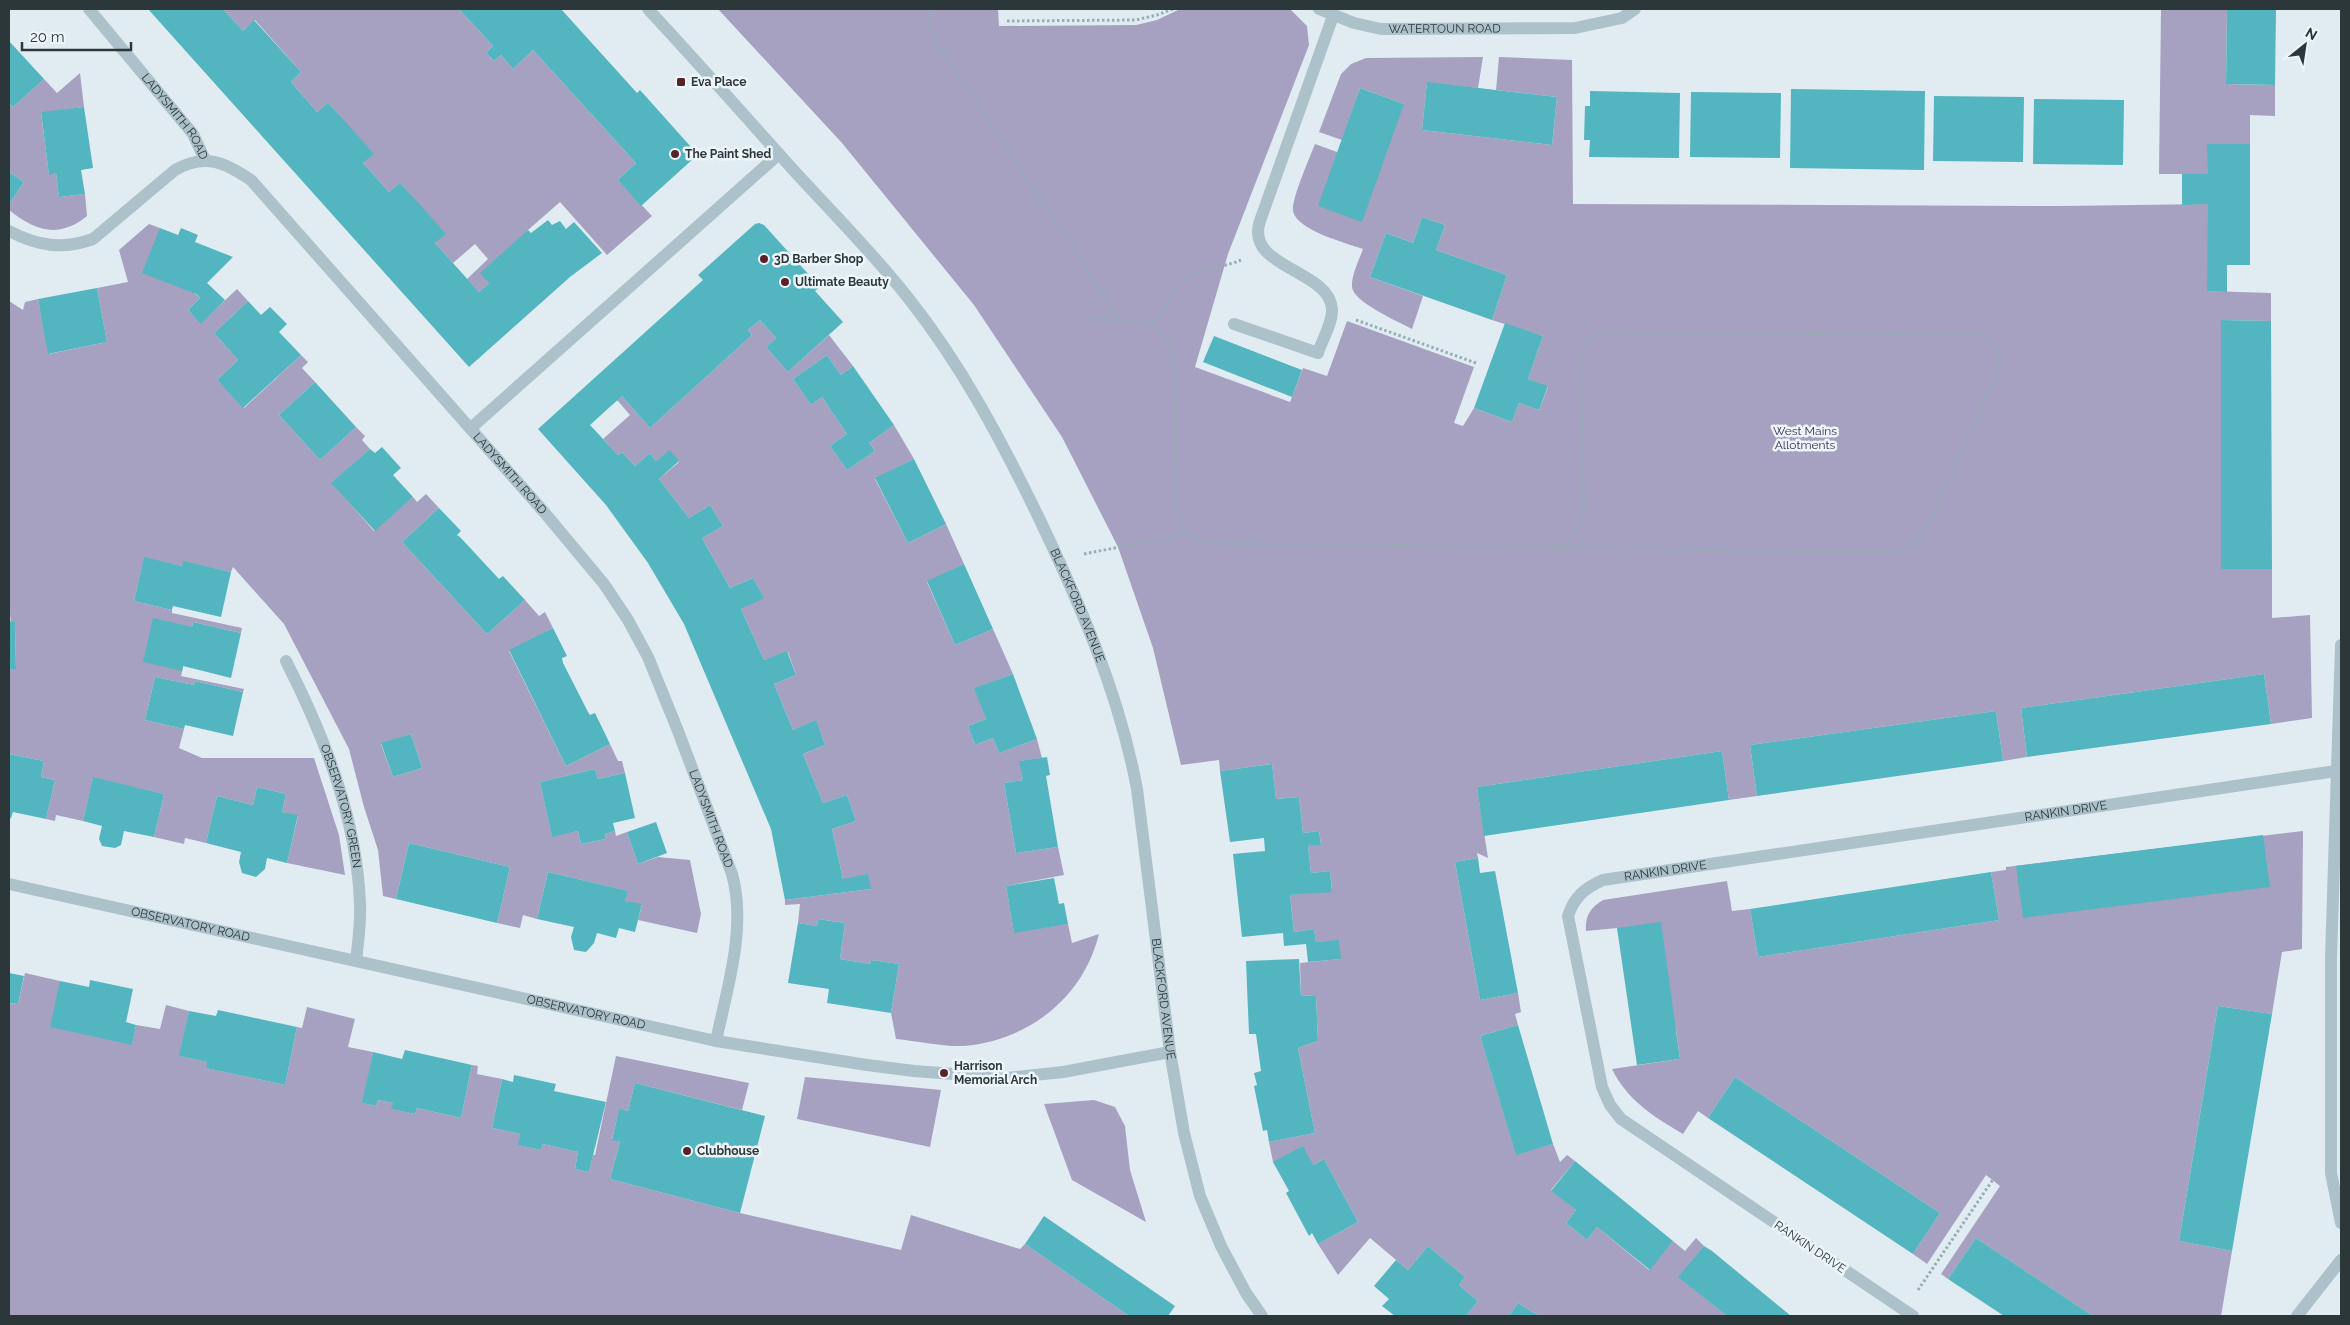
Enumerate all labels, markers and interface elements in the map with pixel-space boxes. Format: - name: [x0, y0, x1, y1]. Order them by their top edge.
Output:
- scale bar: [22, 20, 131, 52]
- north arrow: [2280, 20, 2330, 70]
- street label: WATERTOUN ROAD: [1388, 21, 1501, 36]
- text: N: [2303, 24, 2320, 43]
- text: 20 m: [30, 28, 65, 46]
- street label: LADYSMITH ROAD: [139, 71, 211, 162]
- place label: Eva Place: [691, 75, 746, 89]
- marker: Eva Place: [675, 76, 687, 88]
- place label: The Paint Shed: [685, 147, 772, 161]
- marker: The Paint Shed: [669, 148, 681, 160]
- place label: 3D Barber Shop: [774, 252, 864, 266]
- marker: 3D Barber Shop: [758, 253, 770, 265]
- place label: Ultimate Beauty: [795, 275, 889, 289]
- marker: Ultimate Beauty: [779, 276, 791, 288]
- park label: West Mains Allotments: [1773, 424, 1837, 452]
- street label: LADYSMITH ROAD: [470, 430, 550, 517]
- street label: BLACKFORD AVENUE: [1047, 546, 1108, 664]
- street label: OBSERVATORY GREEN: [317, 742, 364, 869]
- street label: LADYSMITH ROAD: [686, 768, 736, 870]
- street label: RANKIN DRIVE: [2024, 798, 2108, 824]
- street label: RANKIN DRIVE: [1623, 858, 1707, 884]
- street label: OBSERVATORY ROAD: [130, 904, 252, 944]
- street label: BLACKFORD AVENUE: [1149, 937, 1178, 1061]
- street label: OBSERVATORY ROAD: [525, 992, 647, 1032]
- place label: Harrison Memorial Arch: [954, 1059, 1037, 1087]
- marker: Harrison Memorial Arch: [938, 1067, 950, 1079]
- place label: Clubhouse: [697, 1144, 759, 1158]
- marker: Clubhouse: [681, 1145, 693, 1157]
- street label: RANKIN DRIVE: [1772, 1218, 1848, 1276]

